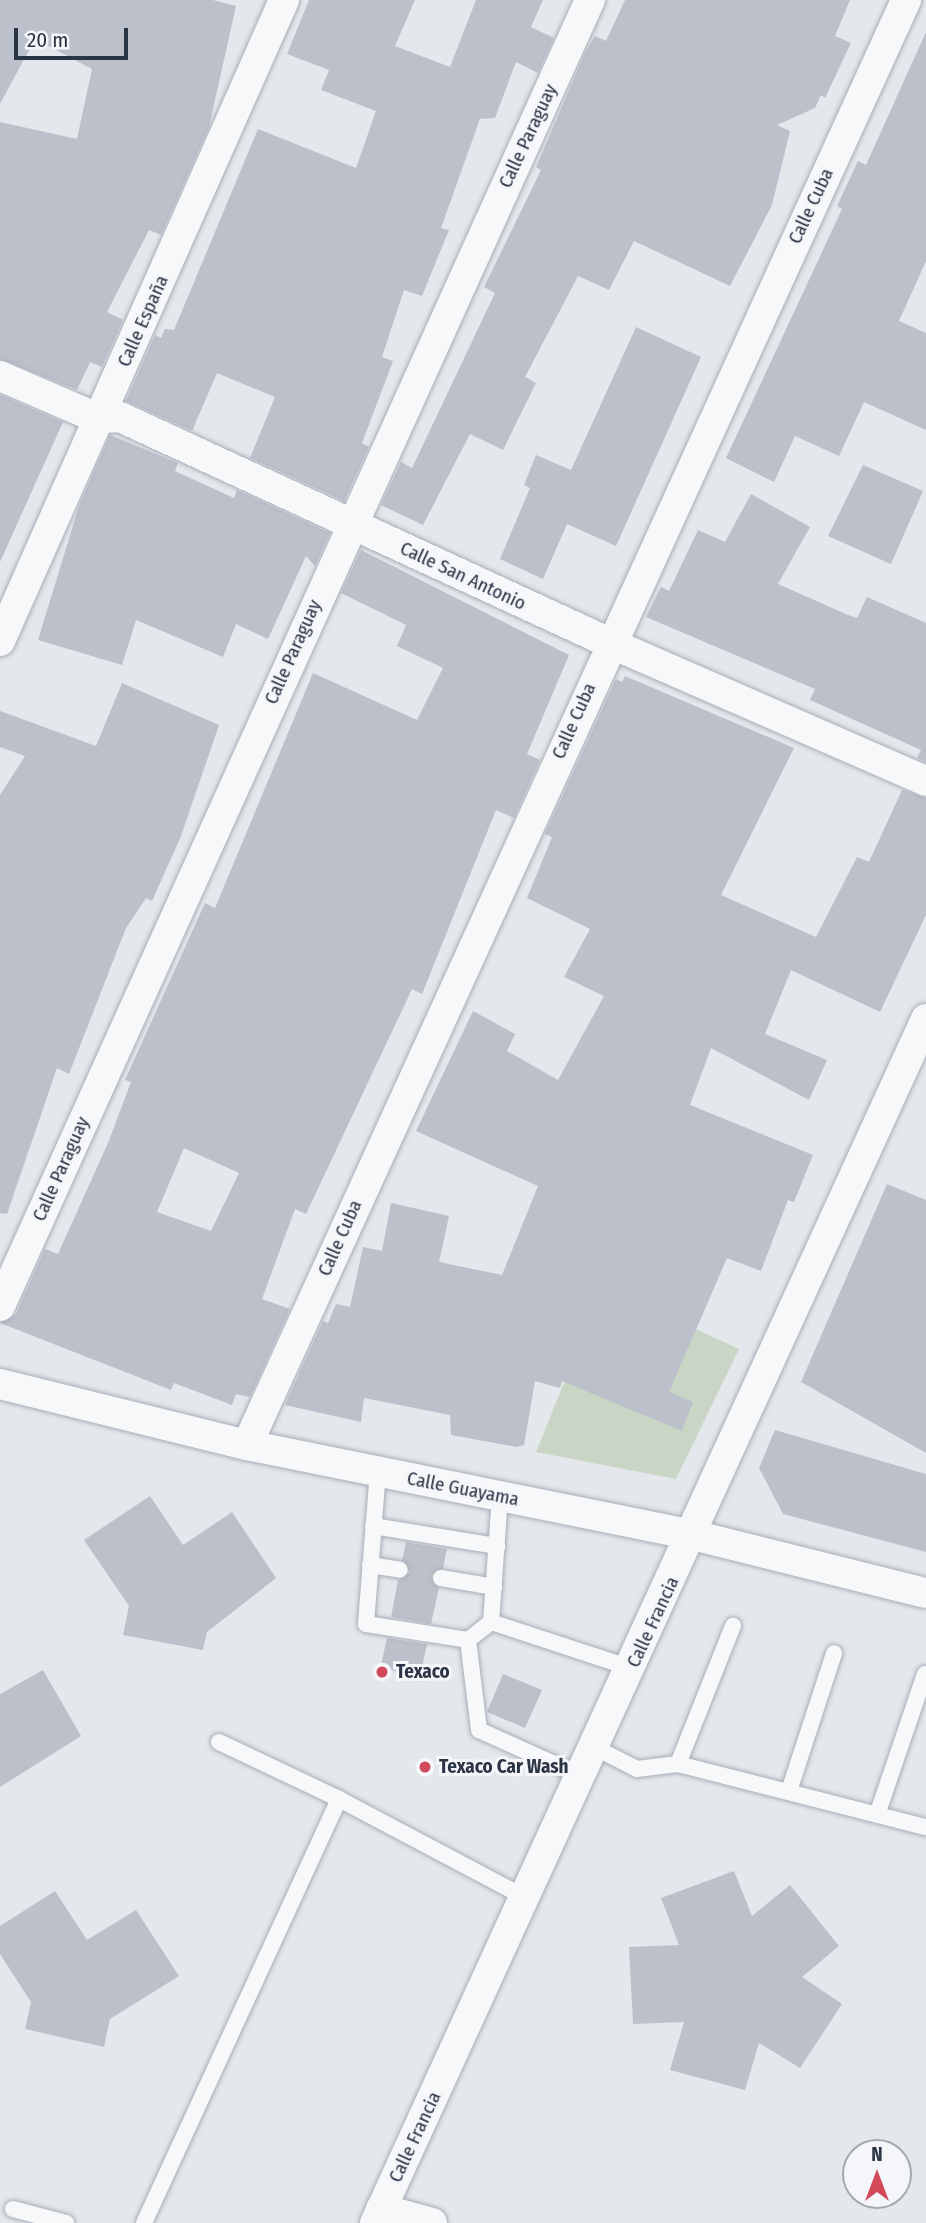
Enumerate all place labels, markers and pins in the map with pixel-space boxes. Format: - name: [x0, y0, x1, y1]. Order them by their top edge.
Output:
- place label: Texaco: [396, 1661, 450, 1683]
- marker: Texaco: [374, 1664, 390, 1680]
- place label: Texaco Car Wash: [439, 1756, 569, 1778]
- marker: Texaco Car Wash: [417, 1759, 433, 1775]

